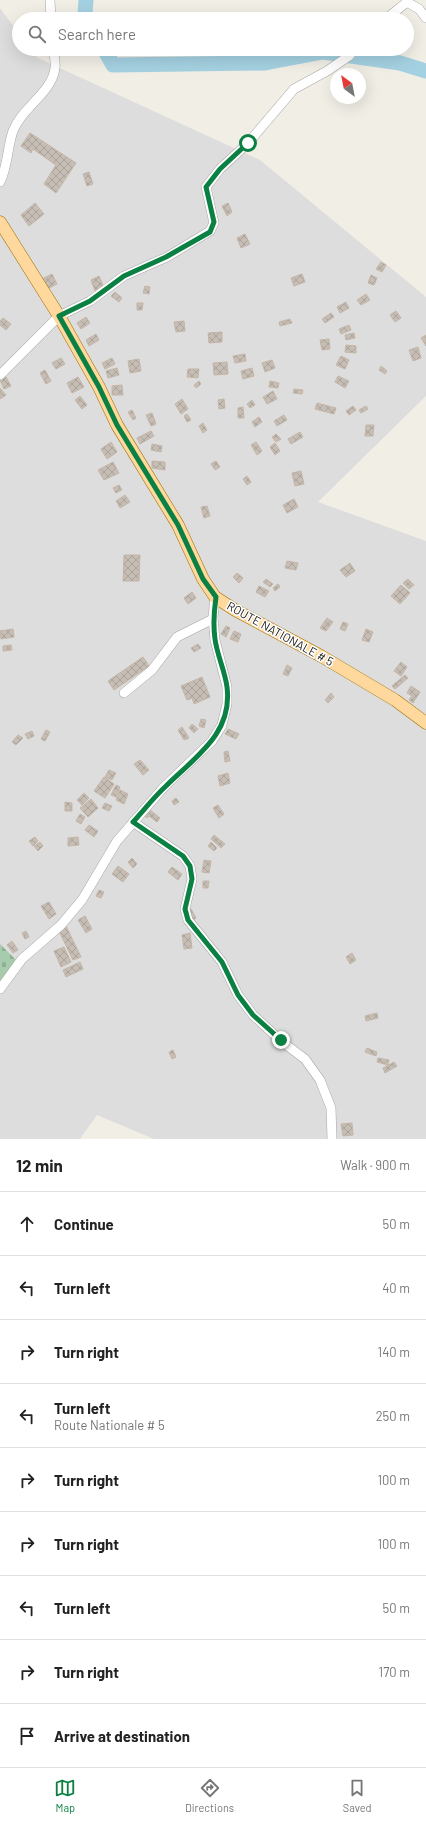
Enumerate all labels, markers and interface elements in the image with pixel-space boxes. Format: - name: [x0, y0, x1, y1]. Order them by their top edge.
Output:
- search box: [12, 12, 414, 56]
- icon: search: [26, 23, 48, 45]
- text: Search here: [58, 25, 136, 43]
- north arrow: [330, 68, 366, 104]
- route start: [239, 134, 257, 152]
- street label: ROUTE NATIONALE # 5: [225, 598, 336, 668]
- route end: [272, 1031, 290, 1049]
- text: 12 min: [16, 1155, 63, 1175]
- text: Walk · 900 m: [340, 1157, 410, 1173]
- icon: ahead: [16, 1213, 38, 1235]
- text: Continue: [54, 1215, 114, 1233]
- text: 50 m: [383, 1216, 410, 1232]
- icon: left: [16, 1277, 38, 1299]
- text: Turn left: [54, 1279, 110, 1297]
- text: 40 m: [382, 1280, 410, 1296]
- icon: right: [16, 1341, 38, 1363]
- text: Turn right: [54, 1343, 119, 1361]
- text: 140 m: [378, 1344, 410, 1360]
- text: Turn left: [54, 1399, 110, 1417]
- icon: left: [16, 1405, 38, 1427]
- text: 250 m: [376, 1408, 410, 1424]
- text: Route Nationale # 5: [54, 1417, 165, 1433]
- icon: right: [16, 1469, 38, 1491]
- text: Turn right: [54, 1471, 119, 1489]
- text: 100 m: [377, 1472, 410, 1488]
- icon: right: [16, 1533, 38, 1555]
- text: Turn right: [54, 1535, 119, 1553]
- text: 100 m: [377, 1536, 410, 1552]
- icon: left: [16, 1597, 38, 1619]
- text: Turn left: [54, 1599, 110, 1617]
- text: 50 m: [383, 1600, 410, 1616]
- icon: right: [16, 1661, 38, 1683]
- text: Turn right: [54, 1663, 119, 1681]
- text: 170 m: [379, 1664, 410, 1680]
- icon: arrive: [16, 1725, 38, 1747]
- text: Arrive at destination: [54, 1727, 190, 1745]
- tab: Map: [54, 1777, 76, 1814]
- tab: Directions: [185, 1777, 234, 1814]
- tab: Saved: [343, 1777, 372, 1814]

